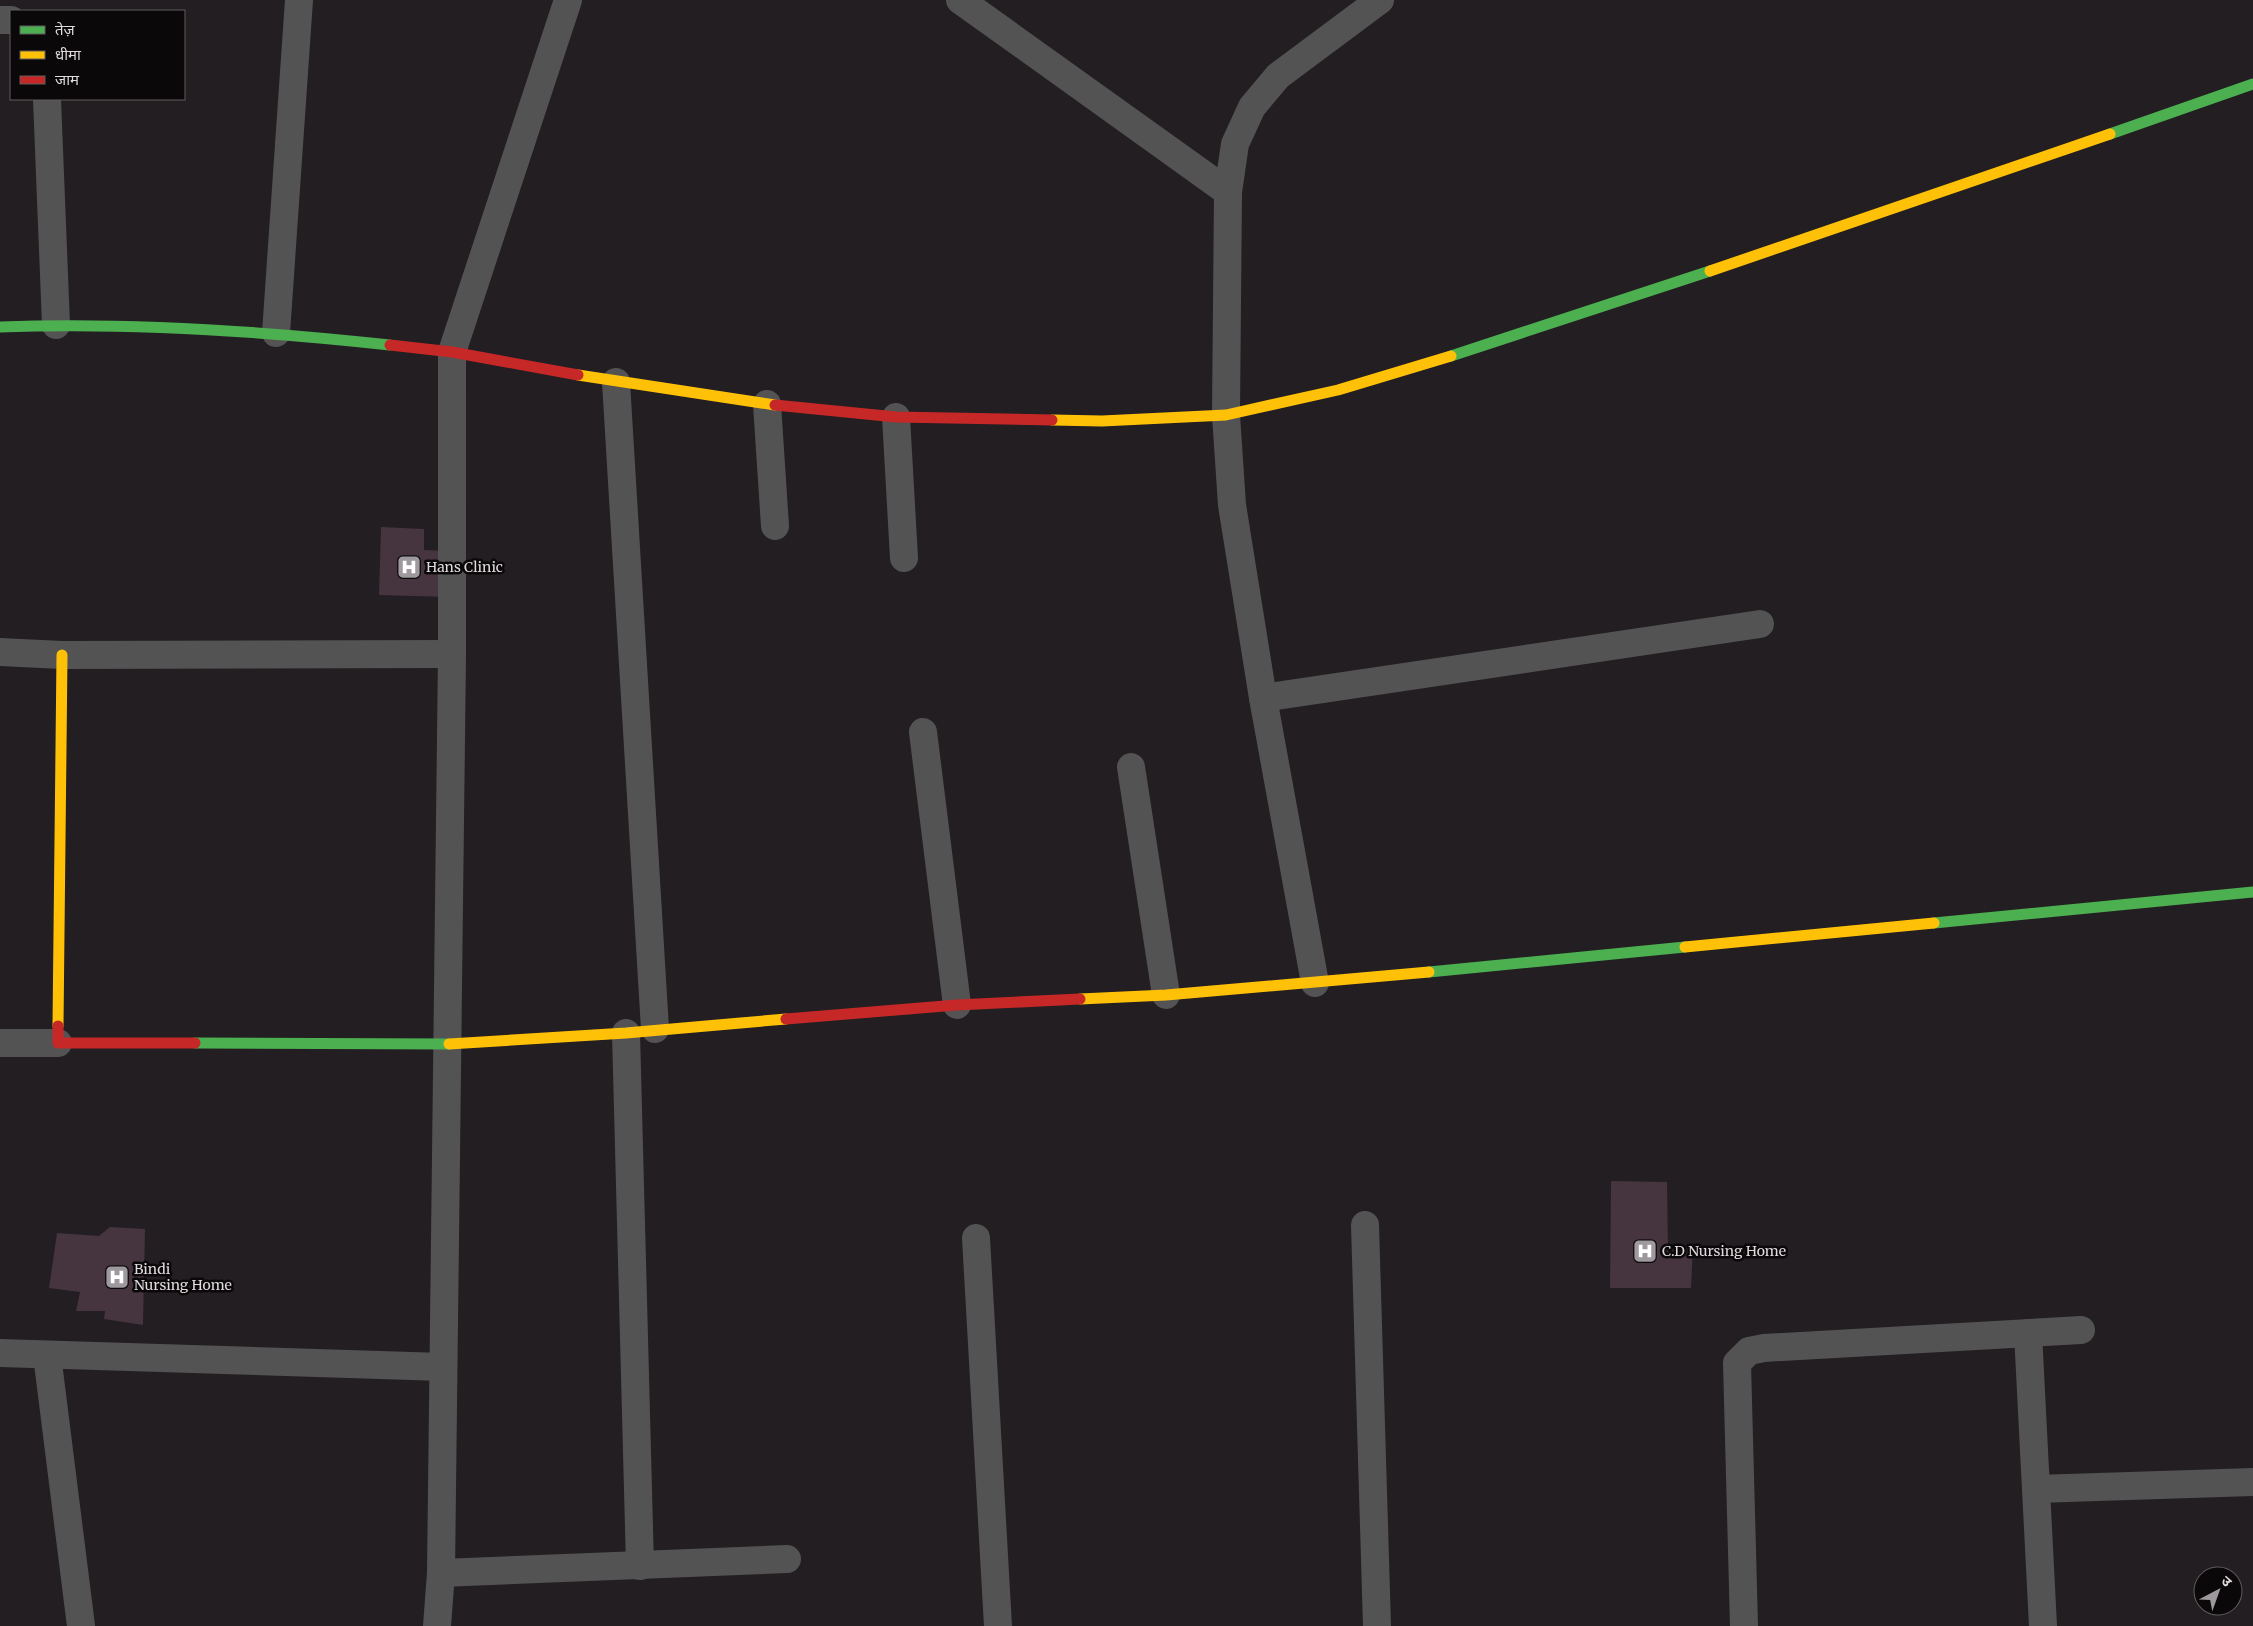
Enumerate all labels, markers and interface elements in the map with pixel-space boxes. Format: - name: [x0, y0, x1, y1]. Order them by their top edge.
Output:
- legend: [10, 10, 185, 100]
- text: तेज़: [55, 20, 76, 39]
- text: धीमा: [55, 45, 82, 64]
- text: जाम: [55, 70, 80, 89]
- hospital icon: Hans Clinic: [396, 554, 422, 580]
- place label: Hans Clinic: [426, 558, 503, 576]
- hospital icon: C.D Nursing Home: [1632, 1238, 1658, 1264]
- place label: C.D Nursing Home: [1662, 1242, 1786, 1260]
- place label: Bindi Nursing Home: [134, 1260, 232, 1294]
- hospital icon: Bindi Nursing Home: [104, 1264, 130, 1290]
- north arrow: [2193, 1566, 2243, 1616]
- text: उ: [2218, 1572, 2236, 1591]

